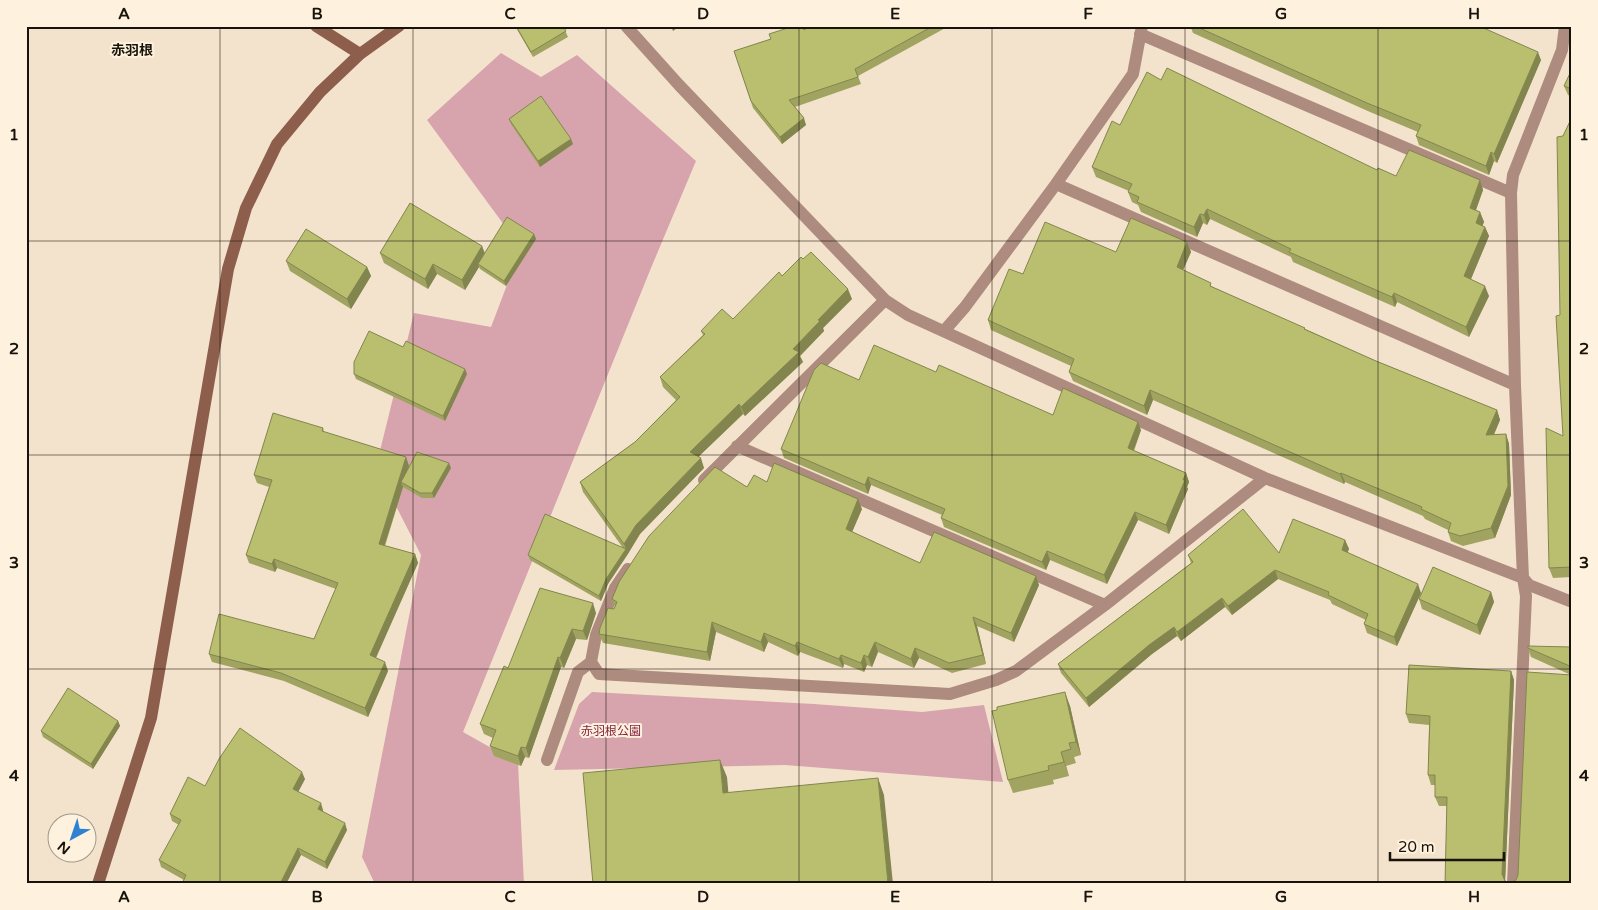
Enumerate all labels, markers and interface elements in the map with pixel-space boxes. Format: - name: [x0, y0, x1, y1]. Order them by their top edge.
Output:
- text: A: [118, 4, 130, 24]
- text: B: [311, 4, 323, 24]
- text: C: [504, 4, 516, 24]
- text: D: [697, 4, 709, 24]
- text: E: [890, 4, 900, 24]
- text: F: [1083, 4, 1093, 24]
- text: G: [1275, 4, 1287, 24]
- text: H: [1468, 4, 1480, 24]
- district label: 赤羽根: [111, 42, 153, 59]
- text: 1: [9, 125, 19, 145]
- text: 1: [1579, 125, 1589, 145]
- text: 2: [9, 339, 19, 359]
- text: 2: [1579, 339, 1589, 359]
- text: 3: [9, 553, 19, 573]
- text: 3: [1579, 553, 1589, 573]
- park label: 赤羽根公園: [581, 724, 641, 738]
- text: 4: [9, 766, 19, 786]
- text: 4: [1579, 766, 1589, 786]
- north arrow: [48, 812, 98, 862]
- scale bar: [1390, 830, 1504, 862]
- text: N: [54, 837, 74, 858]
- text: 20 m: [1398, 838, 1435, 856]
- text: A: [118, 887, 130, 907]
- text: B: [311, 887, 323, 907]
- text: C: [504, 887, 516, 907]
- text: D: [697, 887, 709, 907]
- text: E: [890, 887, 900, 907]
- text: F: [1083, 887, 1093, 907]
- text: G: [1275, 887, 1287, 907]
- text: H: [1468, 887, 1480, 907]

